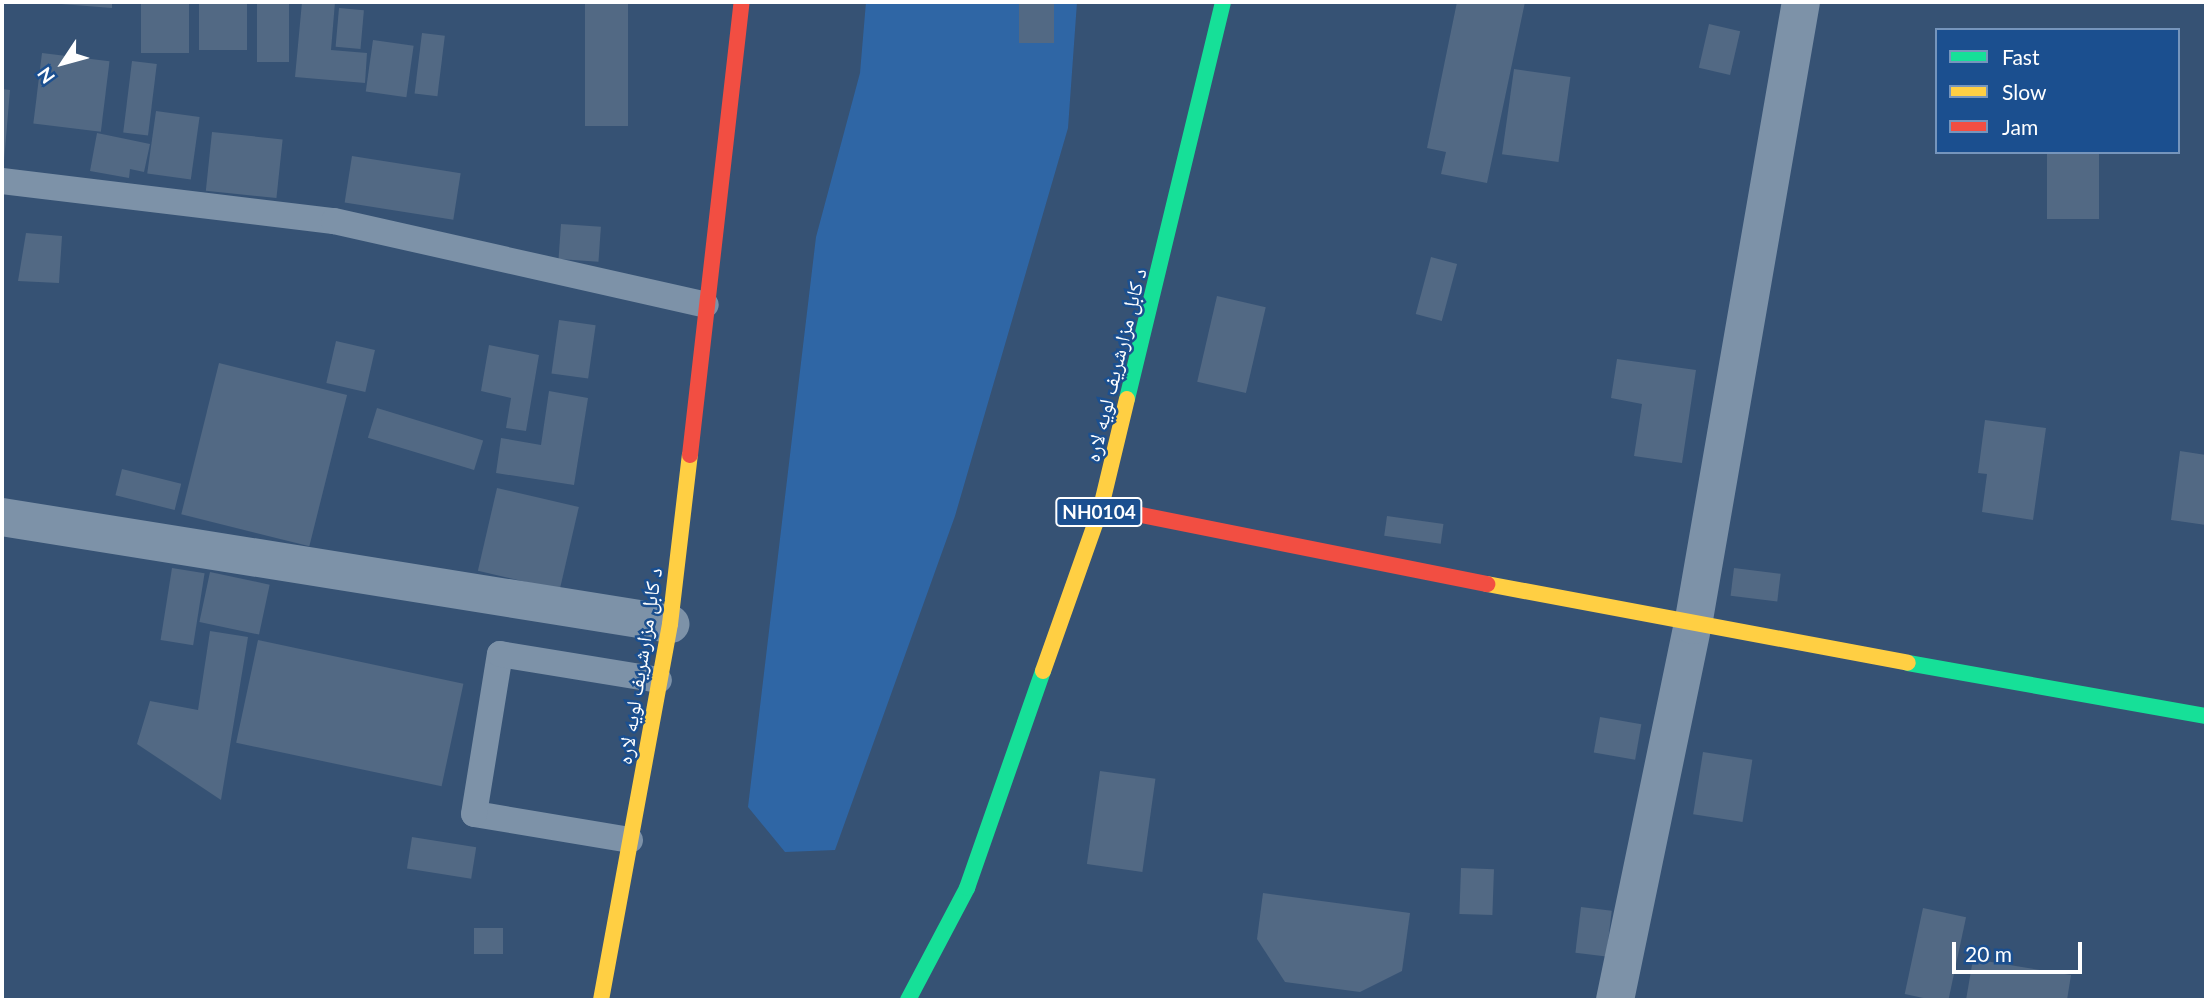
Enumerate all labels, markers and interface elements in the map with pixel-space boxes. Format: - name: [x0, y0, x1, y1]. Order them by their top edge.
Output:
- north arrow: [28, 28, 98, 98]
- legend: [1935, 28, 2180, 154]
- text: Fast: [2002, 44, 2039, 69]
- text: N: [32, 63, 59, 88]
- text: Slow: [2002, 79, 2046, 104]
- text: Jam: [2002, 114, 2038, 139]
- street label: د کابل مزارشریف لویه لاره: [1079, 266, 1151, 464]
- road number: NH0104: [1055, 496, 1143, 527]
- street label: د کابل مزارشریف لویه لاره: [611, 566, 667, 766]
- scale bar: [1956, 928, 2086, 972]
- text: 20 m: [1965, 941, 2012, 966]

